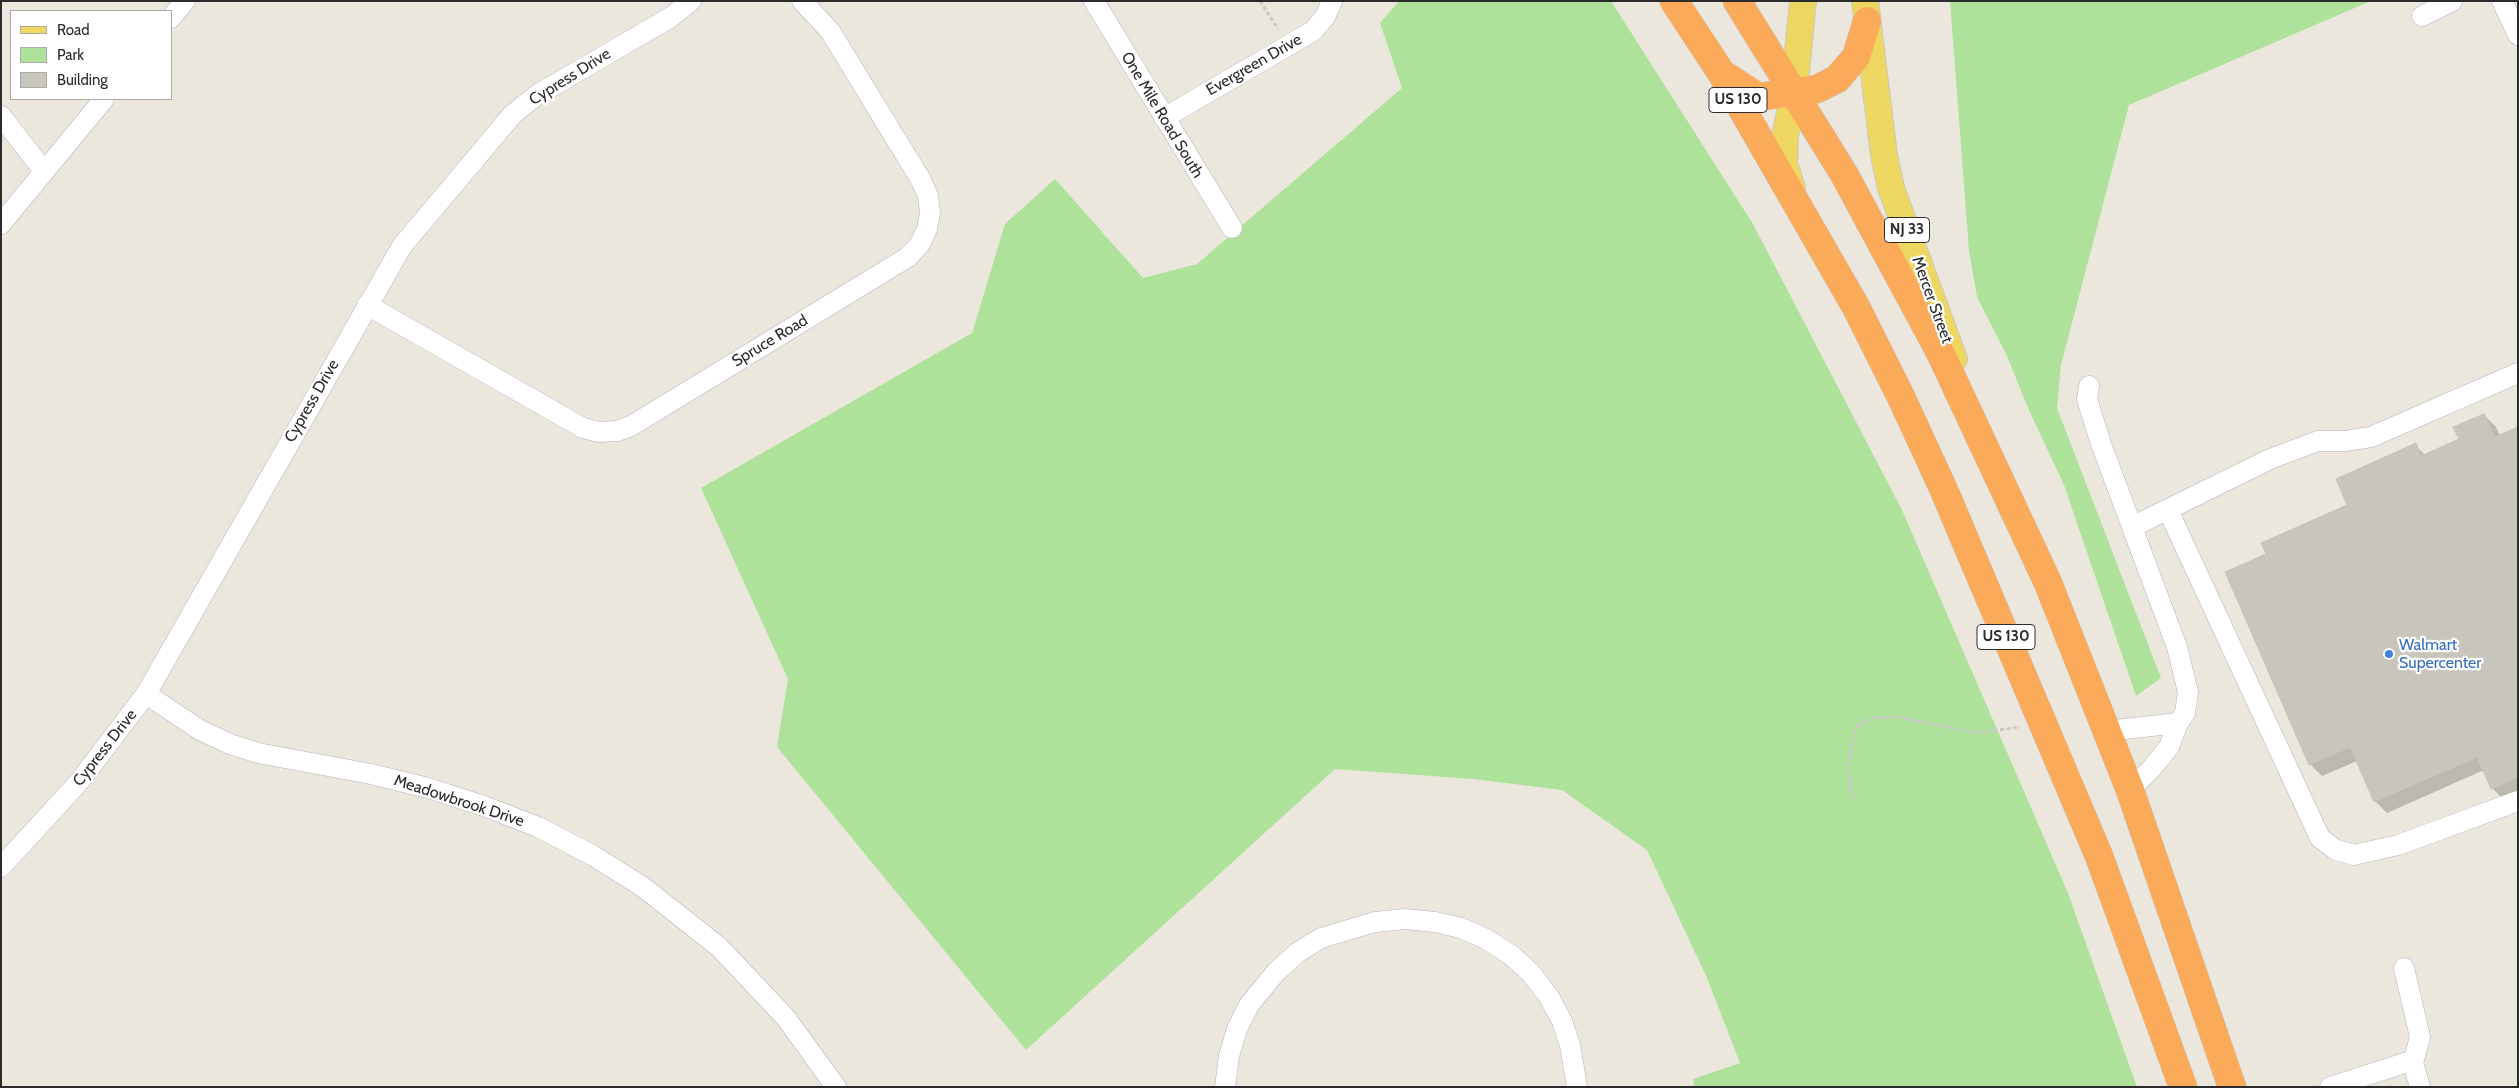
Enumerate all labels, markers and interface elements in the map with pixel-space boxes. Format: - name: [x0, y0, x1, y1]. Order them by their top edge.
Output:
- legend: [10, 10, 172, 100]
- text: Road: [57, 21, 90, 39]
- street label: Evergreen Drive: [1203, 30, 1305, 100]
- street label: Cypress Drive: [526, 44, 614, 110]
- text: Park: [57, 46, 84, 64]
- street label: One Mile Road South: [1117, 49, 1207, 181]
- text: Building: [57, 71, 108, 89]
- road number: US 130: [1709, 88, 1767, 112]
- road number: NJ 33: [1884, 218, 1930, 242]
- street label: Mercer Street: [1907, 254, 1957, 346]
- street label: Spruce Road: [729, 311, 811, 371]
- street label: Cypress Drive: [281, 356, 343, 446]
- road number: US 130: [1977, 624, 2035, 650]
- place label: Walmart Supercenter: [2399, 635, 2481, 673]
- marker: Walmart Supercenter: [2383, 648, 2395, 660]
- street label: Cypress Drive: [69, 706, 141, 790]
- street label: Meadowbrook Drive: [391, 771, 527, 831]

